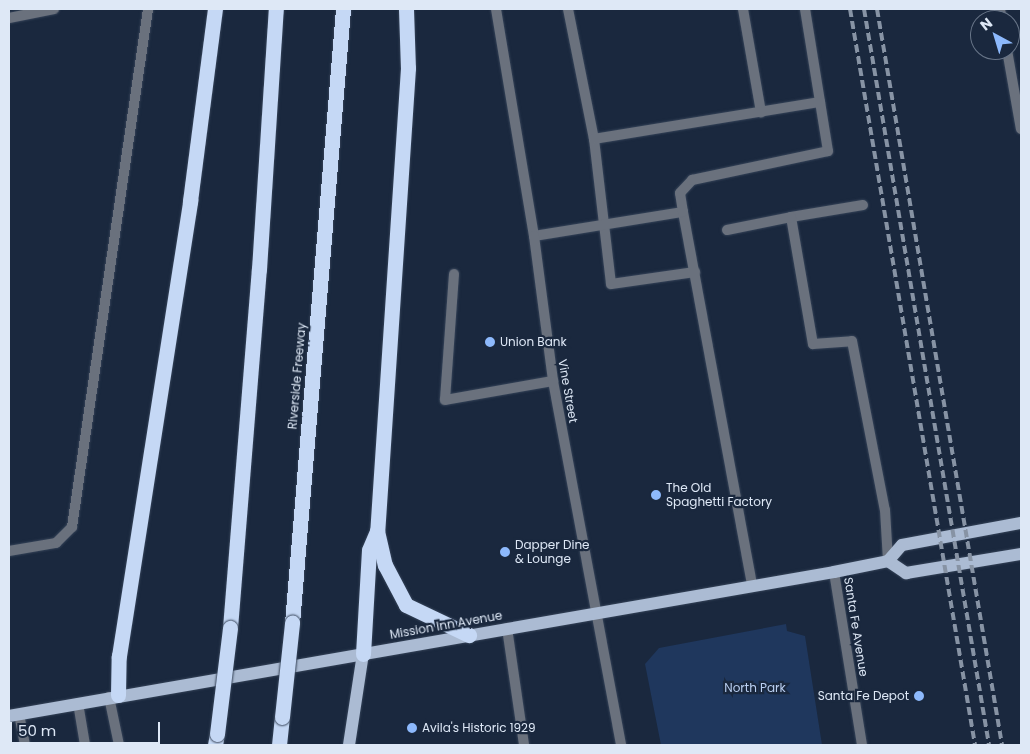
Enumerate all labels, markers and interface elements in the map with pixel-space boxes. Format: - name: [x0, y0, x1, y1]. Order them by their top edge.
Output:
- north arrow: [970, 10, 1020, 60]
- text: N: [976, 13, 997, 35]
- street label: Riverside Freeway: [285, 322, 309, 430]
- place label: Union Bank: [500, 335, 567, 349]
- marker: Union Bank: [484, 336, 496, 348]
- street label: Vine Street: [555, 358, 581, 424]
- place label: The Old Spaghetti Factory: [666, 481, 772, 509]
- marker: The Old Spaghetti Factory: [650, 489, 662, 501]
- place label: Dapper Dine & Lounge: [515, 538, 589, 566]
- marker: Dapper Dine & Lounge: [499, 546, 511, 558]
- street label: Santa Fe Avenue: [841, 576, 871, 678]
- street label: Mission Inn Avenue: [389, 608, 503, 642]
- park label: North Park: [724, 681, 786, 695]
- place label: Santa Fe Depot: [818, 689, 909, 703]
- marker: Santa Fe Depot: [913, 690, 925, 702]
- scale bar: [12, 712, 162, 744]
- text: 50 m: [18, 720, 56, 741]
- place label: Avila's Historic 1929: [422, 721, 536, 735]
- marker: Avila's Historic 1929: [406, 722, 418, 734]

